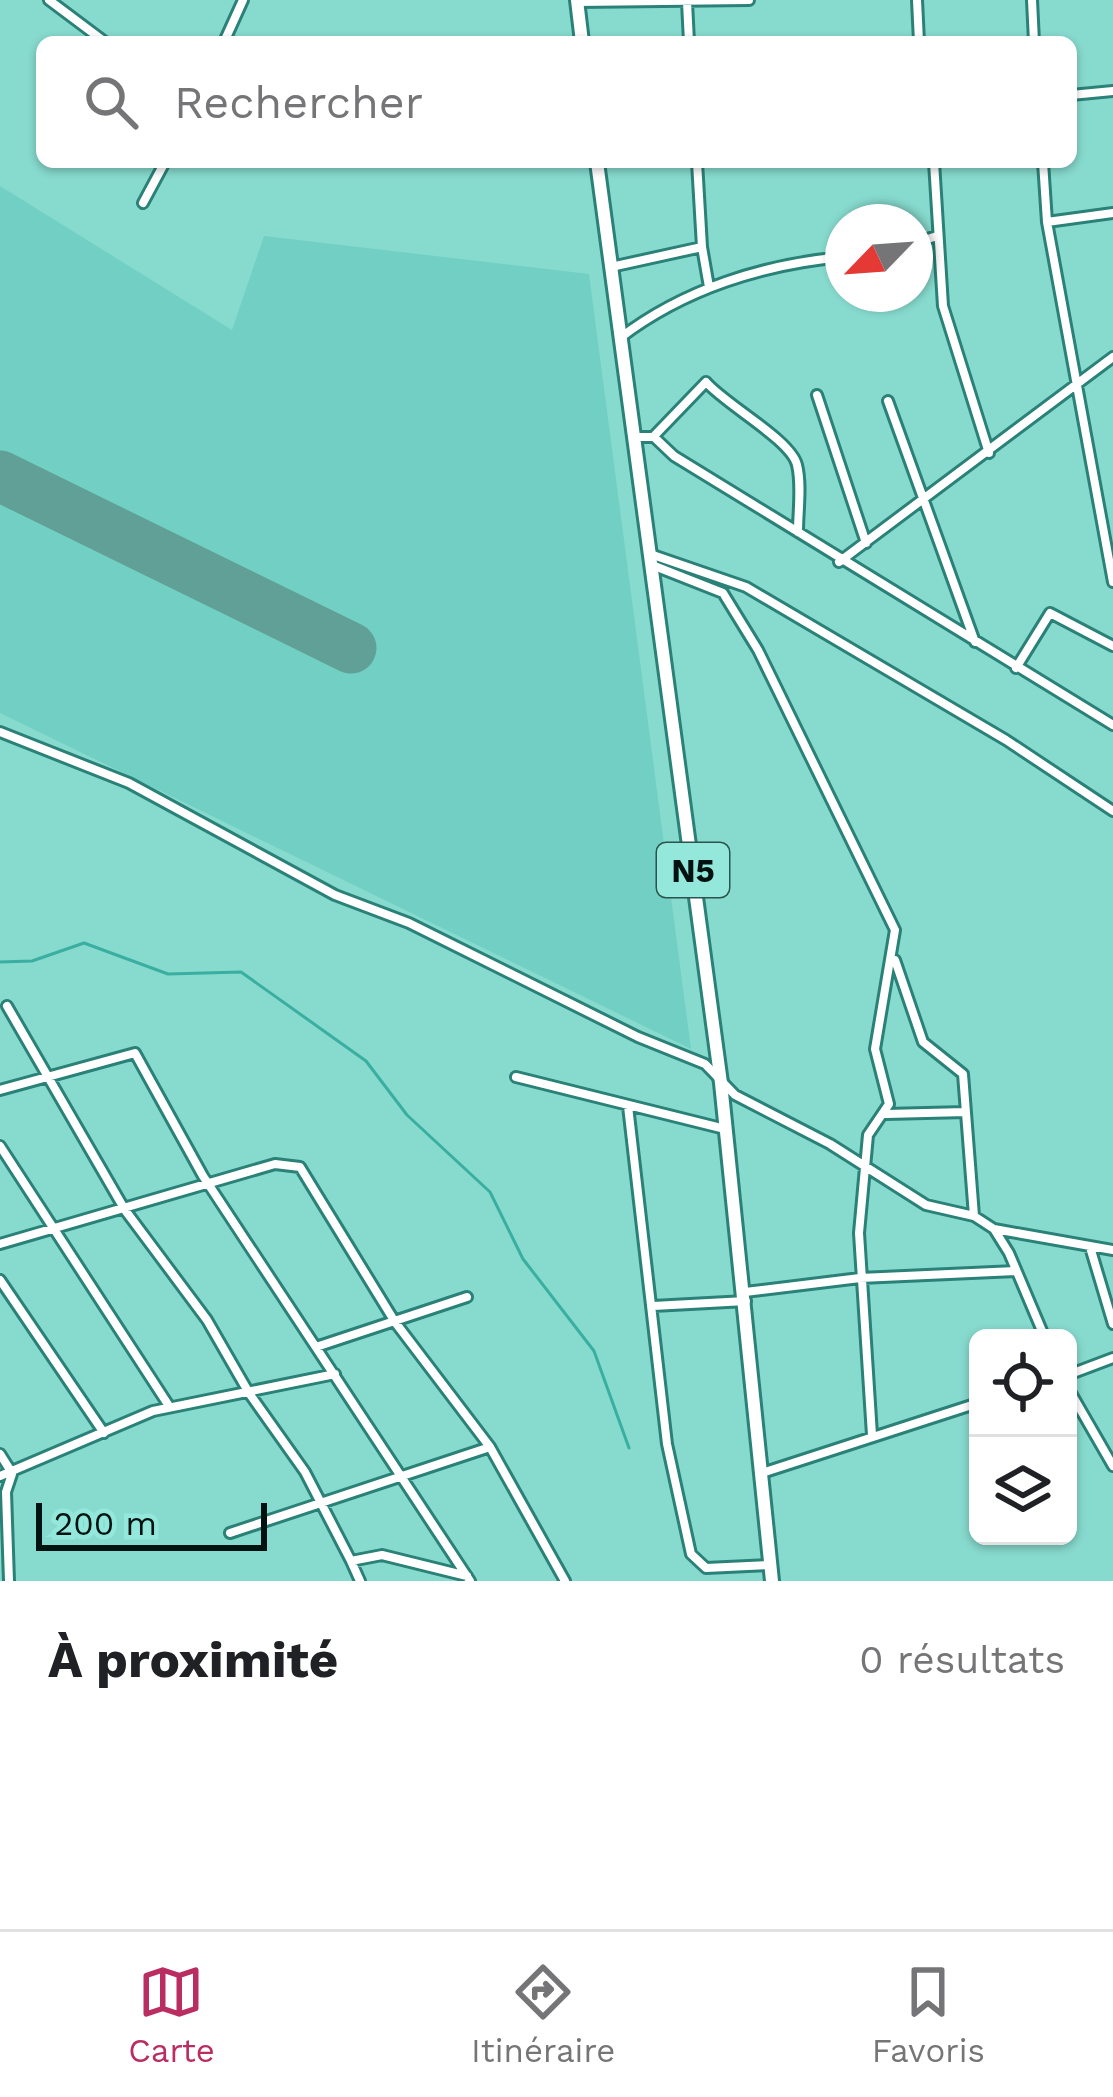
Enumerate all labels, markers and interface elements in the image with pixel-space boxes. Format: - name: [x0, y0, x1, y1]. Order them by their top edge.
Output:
- search box: [36, 36, 1077, 168]
- icon: search: [78, 69, 144, 135]
- text: Rechercher: [174, 76, 423, 129]
- north arrow: [825, 204, 933, 312]
- road number: N5: [657, 843, 729, 897]
- map controls: [969, 1329, 1077, 1545]
- button: locate: [969, 1329, 1077, 1437]
- button: layers: [969, 1437, 1077, 1545]
- scale bar: [36, 1497, 267, 1550]
- text: 200 m: [54, 1504, 157, 1543]
- text: À proximité: [48, 1630, 338, 1689]
- text: 0 résultats: [859, 1637, 1065, 1682]
- tab: Carte: [128, 1959, 215, 2070]
- tab: Itinéraire: [471, 1959, 615, 2070]
- tab: Favoris: [872, 1959, 985, 2070]

